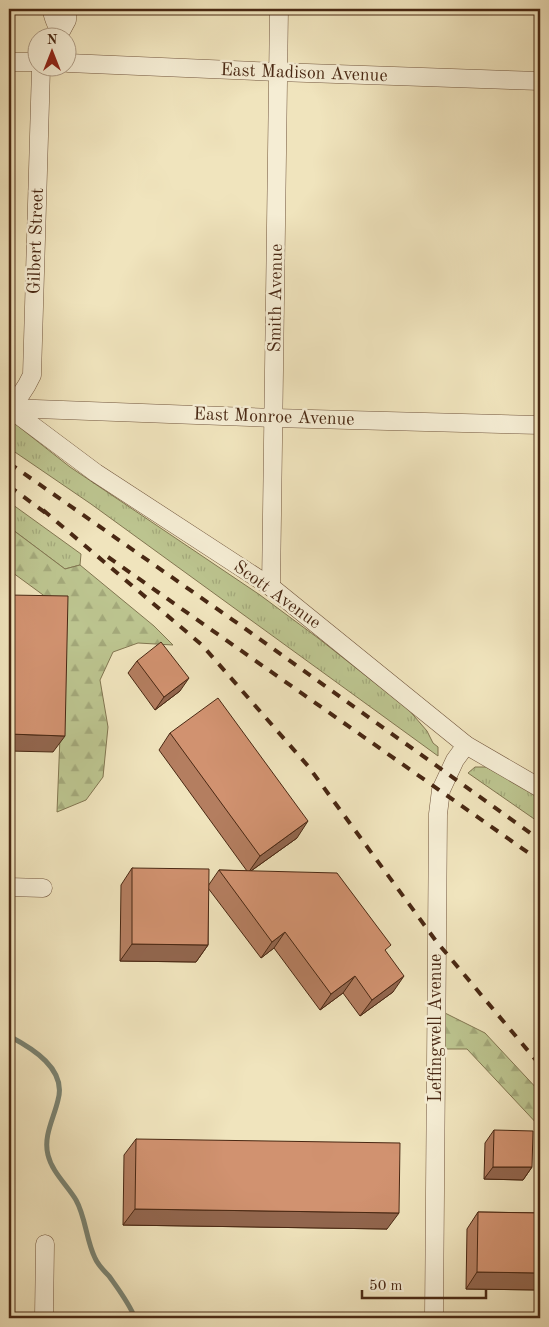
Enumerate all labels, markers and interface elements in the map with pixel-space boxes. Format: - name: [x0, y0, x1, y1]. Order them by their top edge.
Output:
- north arrow: [28, 28, 78, 78]
- text: N: [47, 33, 58, 47]
- street label: East Madison Avenue: [220, 61, 388, 85]
- street label: Gilbert Street: [25, 187, 47, 295]
- street label: Smith Avenue: [266, 244, 286, 352]
- street label: East Monroe Avenue: [193, 405, 355, 429]
- street label: Scott Avenue: [230, 558, 324, 632]
- street label: Leffingwell Avenue: [427, 954, 445, 1102]
- scale bar: [362, 1267, 485, 1299]
- text: 50 m: [369, 1279, 403, 1294]

